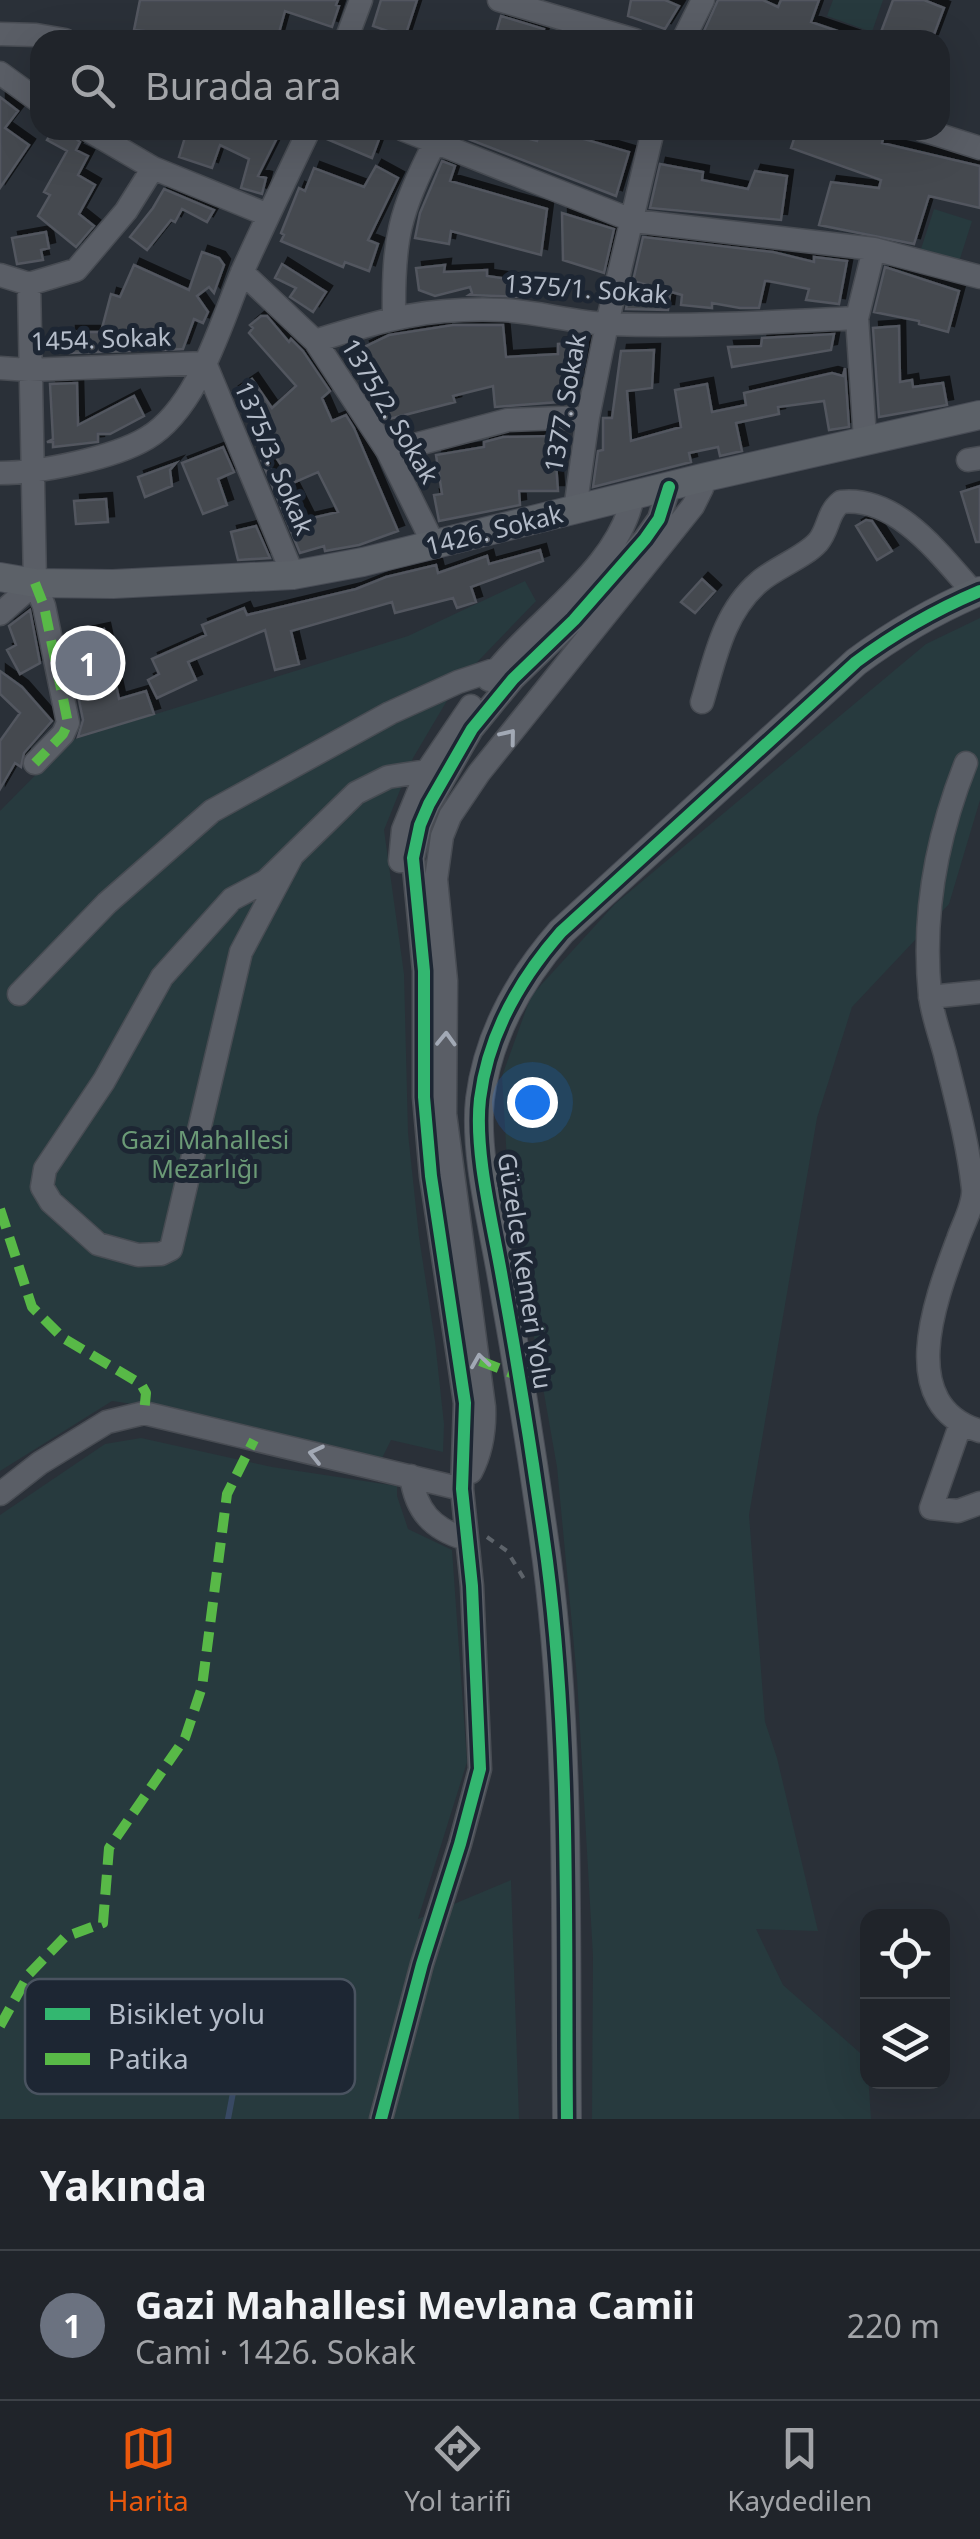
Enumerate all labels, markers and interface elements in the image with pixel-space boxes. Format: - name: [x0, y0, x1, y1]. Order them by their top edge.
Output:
- search box: [30, 30, 950, 140]
- icon: search: [65, 58, 120, 113]
- text: Burada ara: [145, 59, 342, 111]
- street label: 1375/1. Sokak: [503, 265, 669, 311]
- street label: 1454. Sokak: [30, 319, 172, 357]
- street label: 1377. Sokak: [535, 330, 593, 475]
- street label: 1375/2. Sokak: [334, 332, 448, 490]
- street label: 1375/3. Sokak: [227, 376, 323, 540]
- street label: 1426. Sokak: [422, 495, 566, 562]
- pin: 1: [56, 626, 120, 700]
- one-way arrow: [498, 730, 516, 748]
- one-way arrow: [435, 1030, 456, 1046]
- your location: [507, 1077, 558, 1128]
- park label: Gazi Mahallesi Mezarlığı: [121, 1122, 289, 1185]
- street label: Güzelce Kemeri Yolu: [491, 1150, 561, 1391]
- one-way arrow: [471, 1353, 492, 1369]
- one-way arrow: [308, 1445, 325, 1466]
- map controls: [860, 1909, 950, 2089]
- button: locate: [860, 1909, 950, 1999]
- legend: [25, 1979, 355, 2094]
- text: Bisiklet yolu: [108, 1994, 265, 2032]
- button: layers: [860, 1999, 950, 2089]
- text: Patika: [108, 2039, 189, 2077]
- text: Yakında: [40, 2156, 207, 2213]
- text: Gazi Mahallesi Mevlana Camii: [135, 2278, 695, 2330]
- text: 1: [63, 2304, 82, 2347]
- text: 220 m: [847, 2304, 940, 2347]
- text: Cami · 1426. Sokak: [135, 2330, 416, 2373]
- tab: Harita: [108, 2421, 189, 2519]
- tab: Yol tarifi: [404, 2421, 512, 2519]
- tab: Kaydedilen: [727, 2421, 872, 2519]

